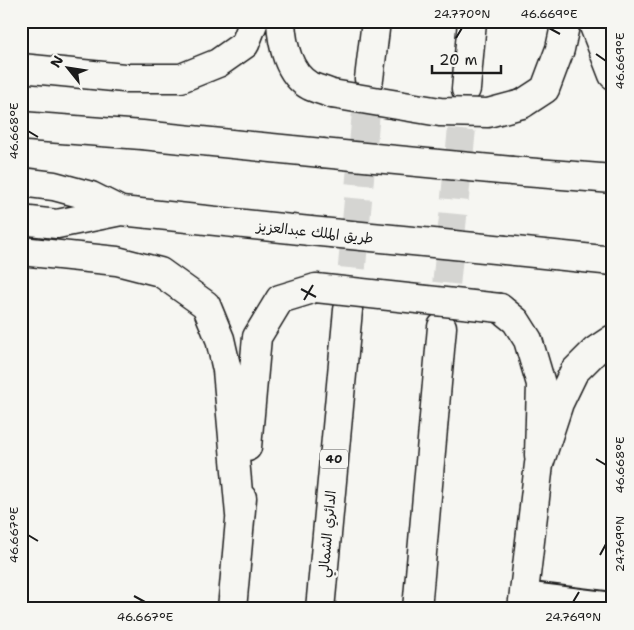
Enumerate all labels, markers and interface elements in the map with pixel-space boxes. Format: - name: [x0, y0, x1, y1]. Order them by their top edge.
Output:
- text: 24.770°N: [434, 6, 490, 22]
- text: 46.669°E: [521, 6, 577, 22]
- text: 46.669°E: [612, 33, 628, 89]
- north arrow: [42, 42, 92, 92]
- scale bar: [432, 42, 500, 74]
- text: 20 m: [439, 50, 478, 70]
- text: N: [46, 52, 67, 71]
- text: 46.668°E: [6, 102, 22, 160]
- street label: طريق الملك عبدالعزيز: [255, 217, 374, 247]
- text: 46.668°E: [612, 436, 628, 494]
- road number: 40: [320, 449, 348, 468]
- street label: الدائري الشمالي: [314, 490, 344, 579]
- text: 46.667°E: [6, 507, 22, 563]
- text: 24.769°N: [612, 516, 628, 572]
- text: 46.667°E: [117, 609, 173, 625]
- text: 24.769°N: [545, 609, 601, 625]

